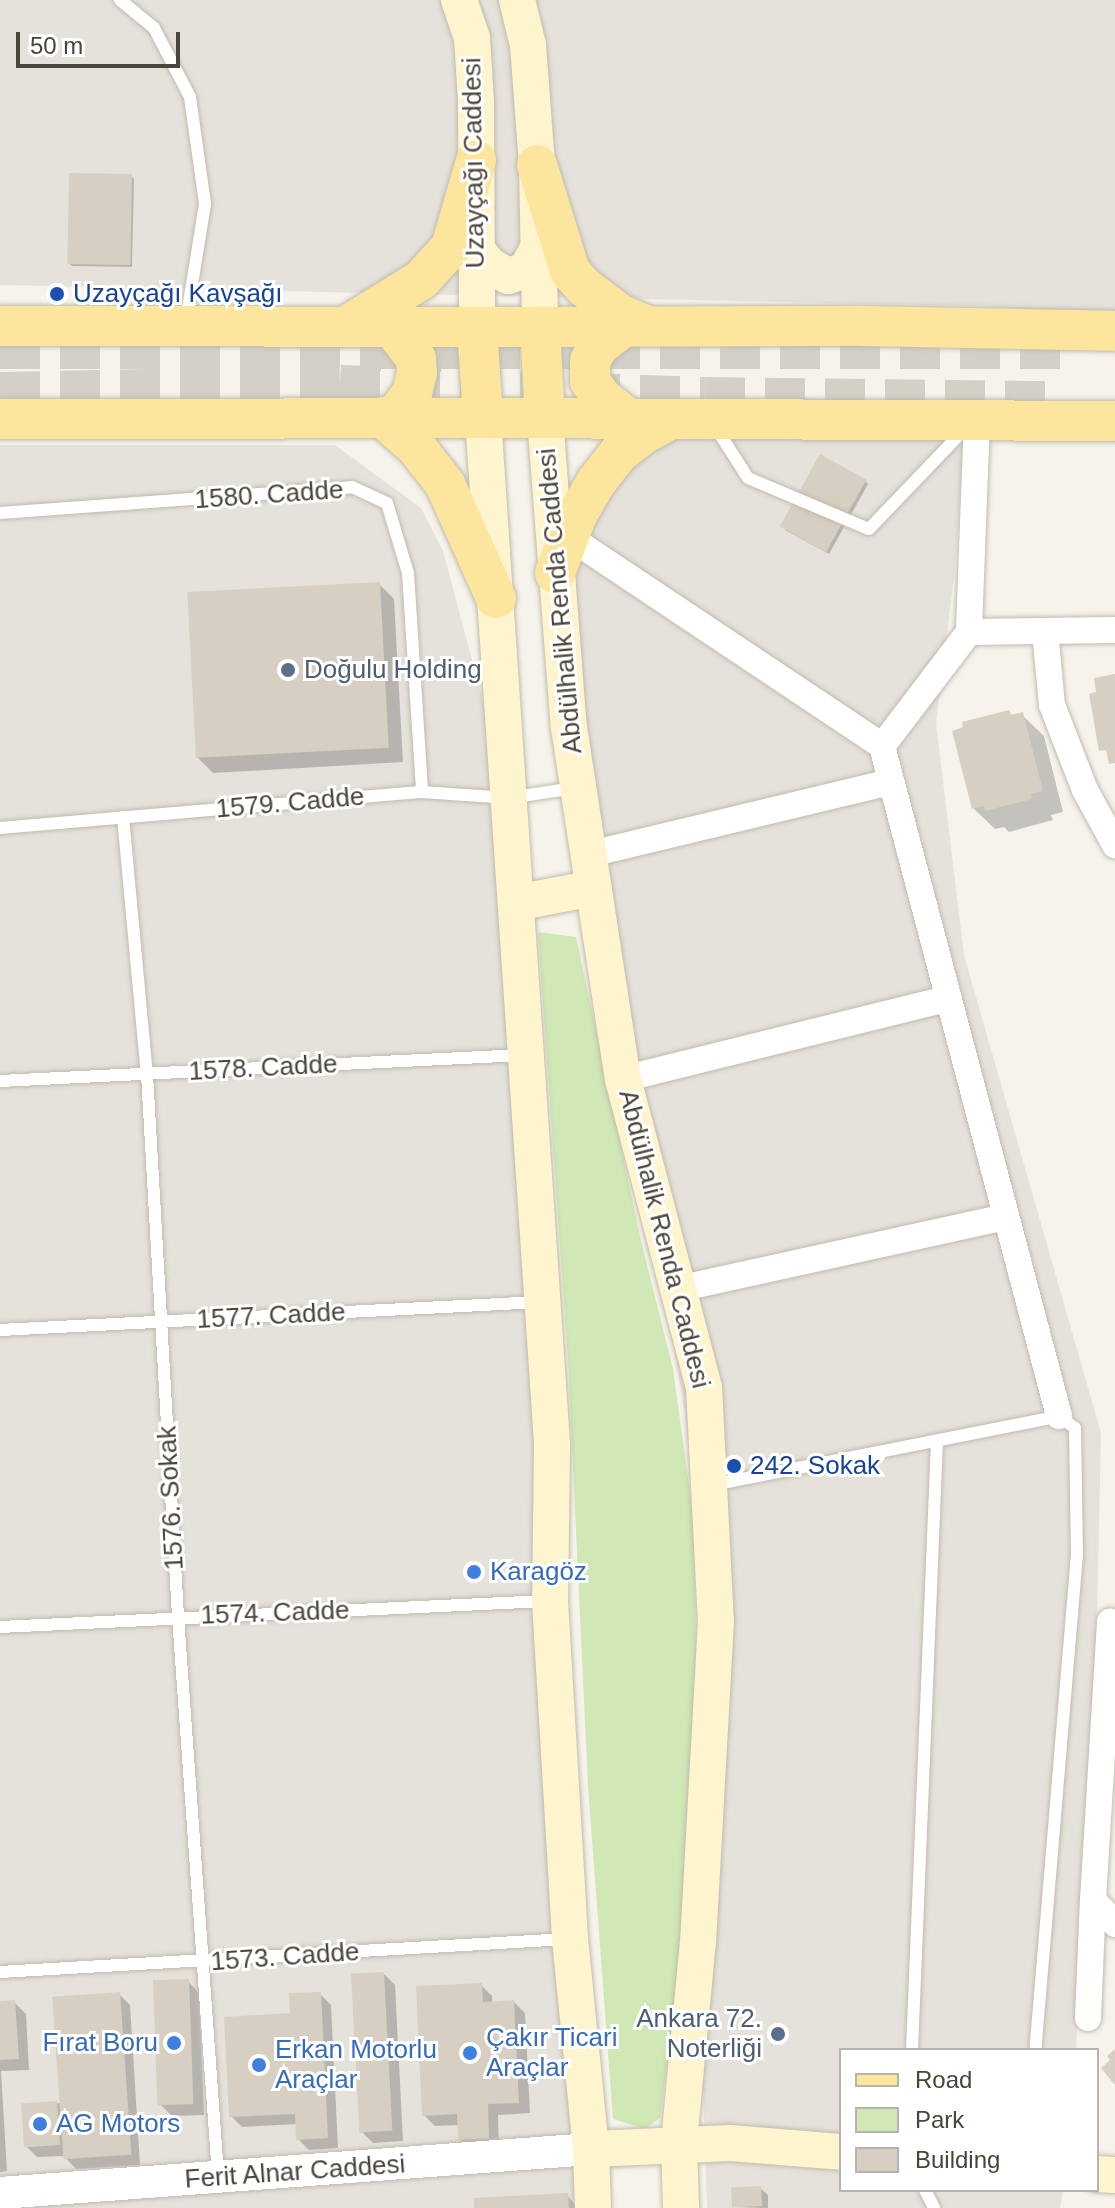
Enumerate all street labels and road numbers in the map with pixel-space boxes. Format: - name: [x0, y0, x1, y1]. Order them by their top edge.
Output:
- street label: Uzayçağı Caddesi: [457, 57, 491, 269]
- street label: Abdülhalik Renda Caddesi: [531, 447, 589, 755]
- street label: 1580. Cadde: [194, 474, 344, 516]
- street label: 1579. Cadde: [214, 781, 366, 825]
- street label: 1578. Cadde: [188, 1049, 338, 1087]
- street label: Abdülhalik Renda Caddesi: [612, 1087, 716, 1391]
- street label: 1577. Cadde: [196, 1297, 346, 1335]
- street label: 1576. Sokak: [152, 1425, 190, 1571]
- street label: 1574. Cadde: [200, 1595, 350, 1631]
- street label: 1573. Cadde: [210, 1936, 360, 1978]
- street label: Ferit Alnar Caddesi: [183, 2149, 407, 2195]

